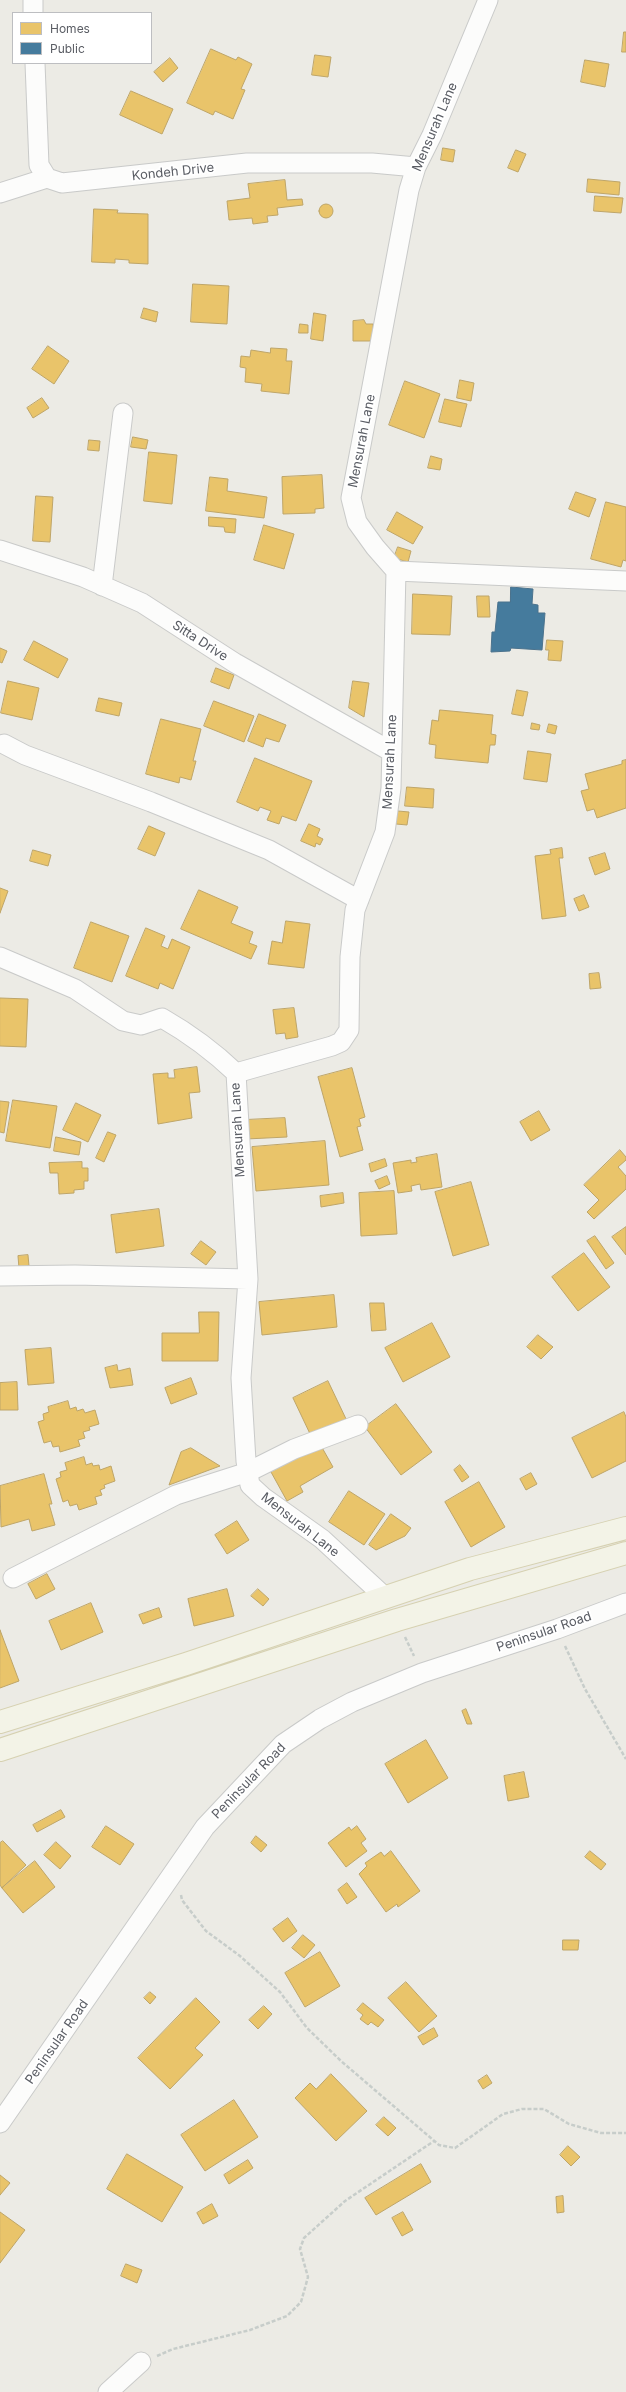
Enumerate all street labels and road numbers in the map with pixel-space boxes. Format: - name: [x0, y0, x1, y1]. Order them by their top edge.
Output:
- street label: Mensurah Lane: [409, 80, 461, 174]
- street label: Kondeh Drive: [131, 160, 215, 184]
- street label: Mensurah Lane: [345, 393, 379, 489]
- street label: Sitta Drive: [169, 617, 231, 665]
- street label: Mensurah Lane: [380, 714, 400, 810]
- street label: Mensurah Lane: [228, 1082, 248, 1178]
- street label: Mensurah Lane: [258, 1490, 342, 1560]
- street label: Peninsular Road: [495, 1608, 593, 1656]
- street label: Peninsular Road: [209, 1740, 289, 1822]
- street label: Peninsular Road: [22, 1997, 92, 2087]

